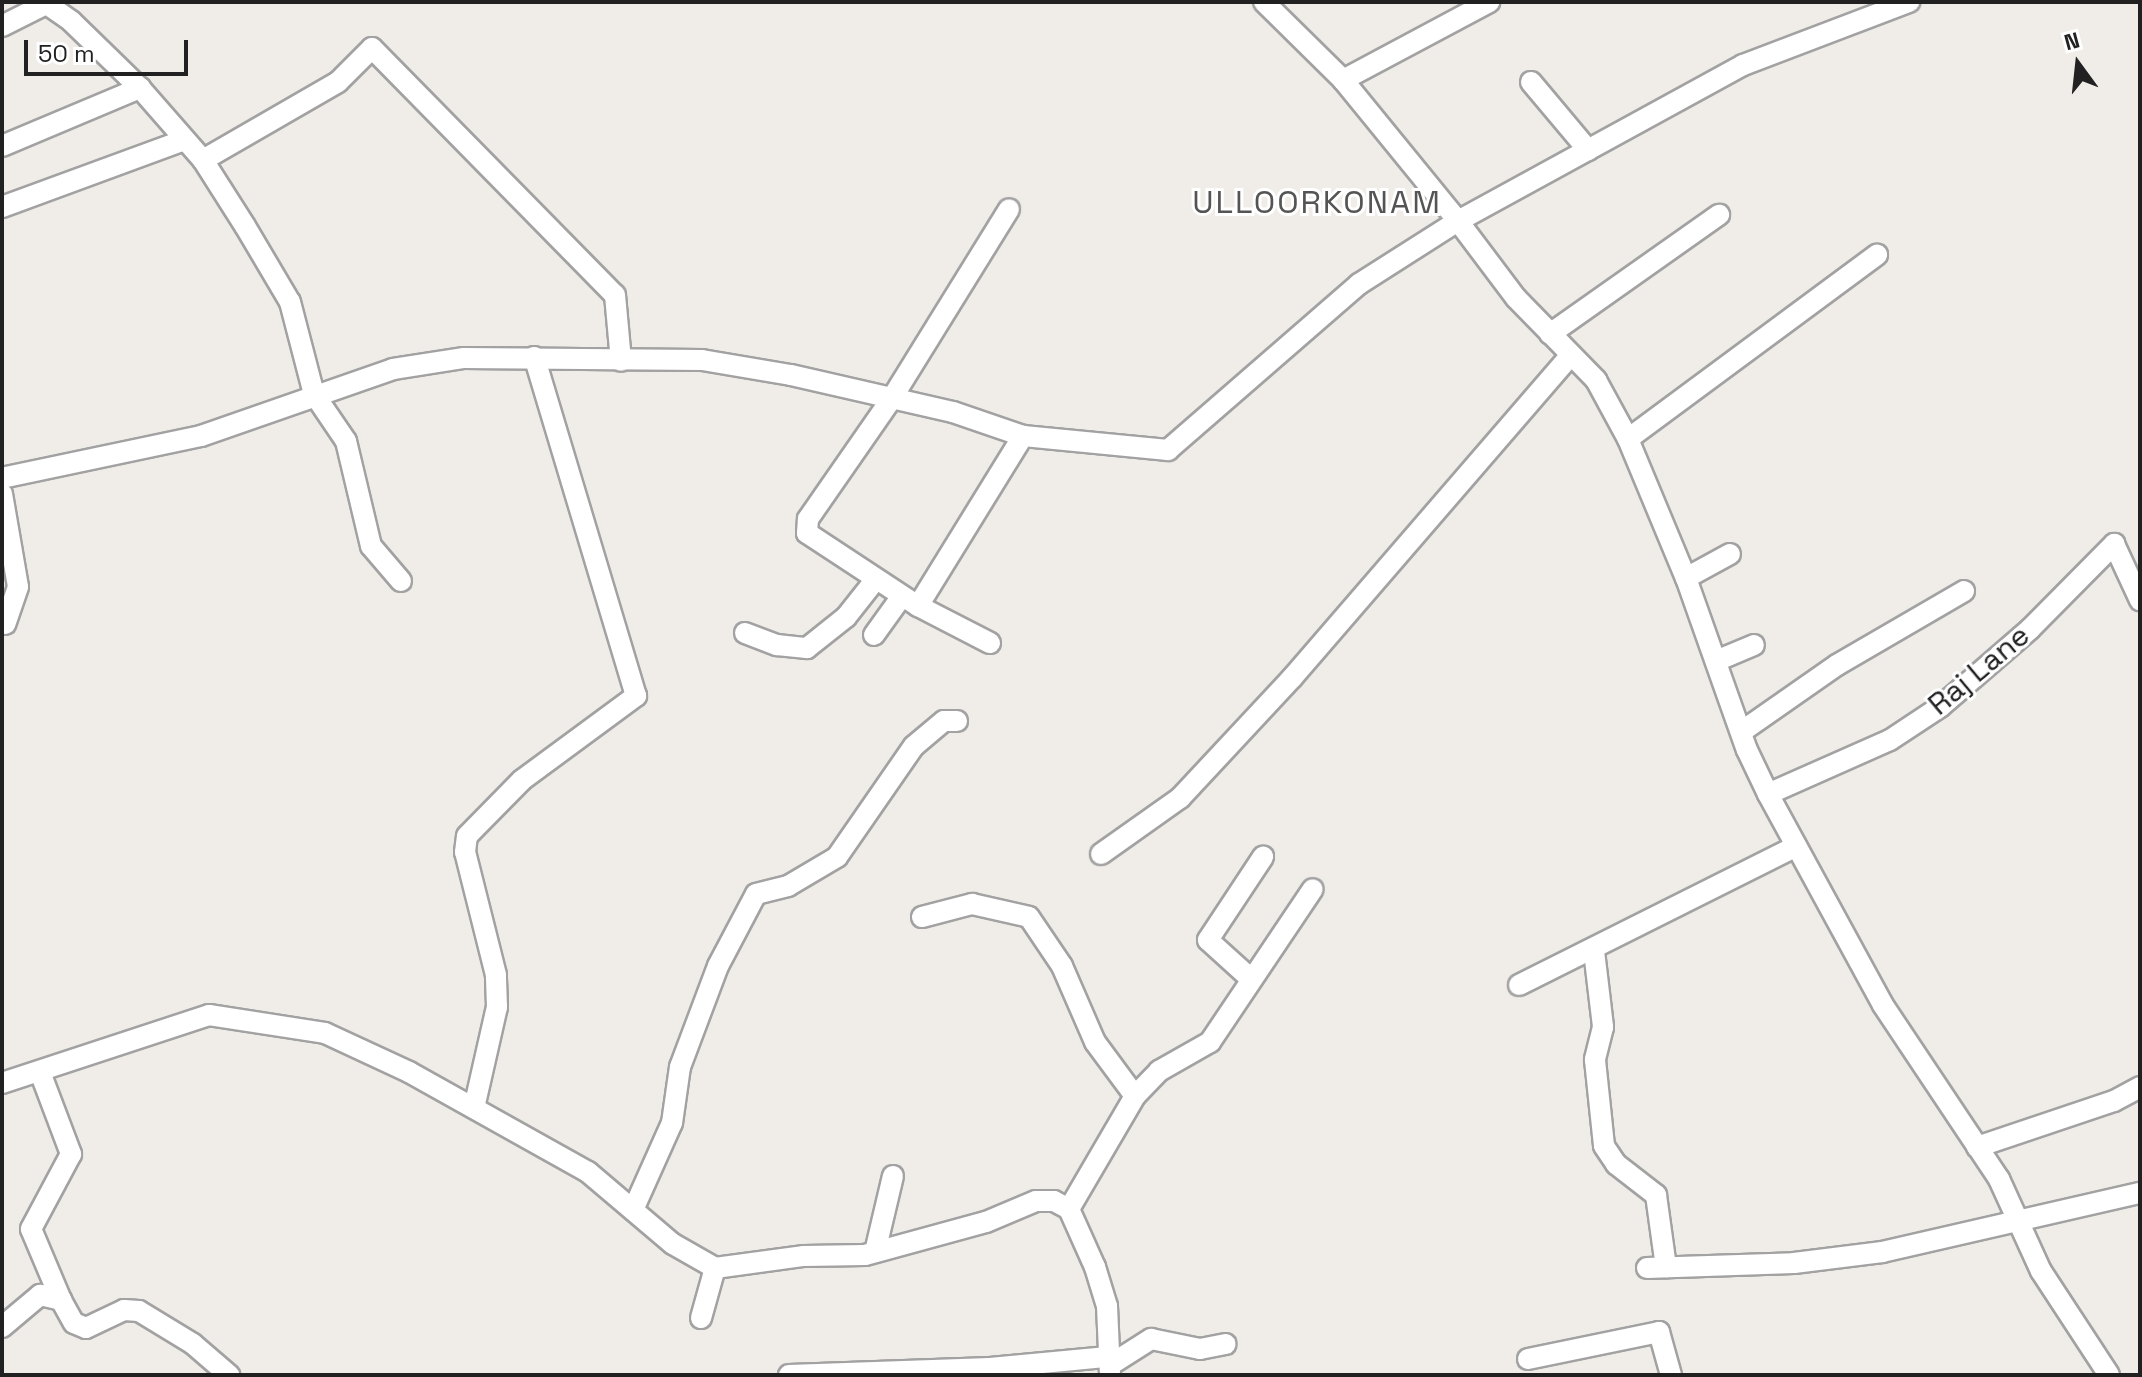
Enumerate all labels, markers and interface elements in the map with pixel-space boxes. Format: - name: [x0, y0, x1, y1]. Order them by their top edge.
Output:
- scale bar: [28, 24, 192, 74]
- north arrow: [2038, 24, 2118, 104]
- text: N: [2061, 25, 2083, 56]
- text: 50 m: [38, 38, 95, 69]
- district label: ULLOORKONAM: [1192, 183, 1442, 221]
- street label: Raj Lane: [1921, 617, 2037, 723]

